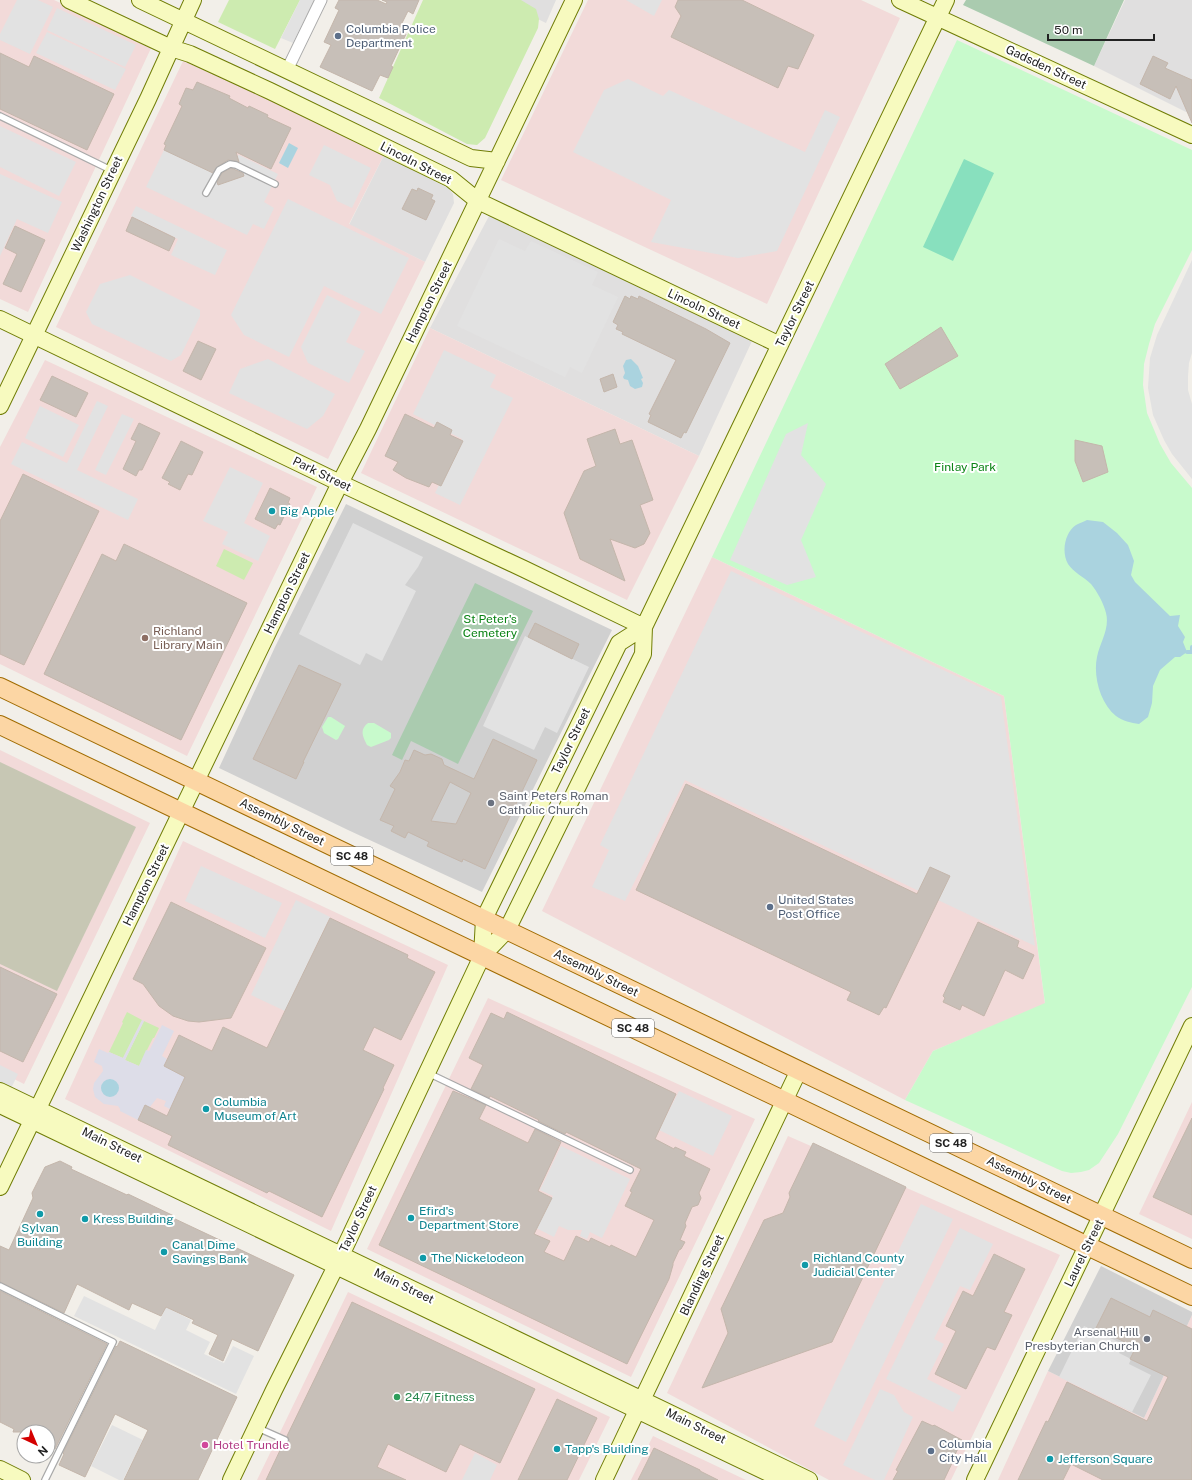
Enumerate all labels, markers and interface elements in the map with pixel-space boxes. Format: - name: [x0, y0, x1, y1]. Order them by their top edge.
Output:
- scale bar: [1048, 16, 1154, 42]
- place label: Columbia Police Department: [346, 22, 436, 50]
- text: 50 m: [1054, 23, 1082, 37]
- marker: Columbia Police Department: [333, 31, 343, 41]
- street label: Gadsden Street: [1003, 42, 1089, 92]
- street label: Lincoln Street: [378, 139, 455, 187]
- street label: Washington Street: [69, 154, 125, 254]
- street label: Hampton Street: [403, 259, 455, 345]
- street label: Taylor Street: [773, 278, 817, 349]
- street label: Lincoln Street: [665, 286, 743, 332]
- street label: Park Street: [290, 454, 354, 494]
- park label: Finlay Park: [934, 460, 996, 474]
- place label: Big Apple: [280, 504, 335, 518]
- marker: Big Apple: [267, 506, 277, 516]
- street label: Hampton Street: [261, 550, 313, 636]
- park label: St Peter's Cemetery: [463, 612, 518, 640]
- place label: Richland Library Main: [153, 624, 223, 652]
- marker: Richland Library Main: [140, 633, 150, 643]
- street label: Taylor Street: [549, 705, 593, 776]
- place label: Saint Peters Roman Catholic Church: [499, 789, 609, 817]
- street label: Assembly Street: [237, 795, 327, 849]
- marker: Saint Peters Roman Catholic Church: [486, 798, 496, 808]
- street label: Hampton Street: [120, 842, 172, 928]
- road number: SC 48: [331, 847, 373, 865]
- place label: United States Post Office: [778, 893, 854, 921]
- marker: United States Post Office: [765, 902, 775, 912]
- street label: Assembly Street: [551, 946, 641, 1000]
- road number: SC 48: [612, 1019, 654, 1037]
- place label: Columbia Museum of Art: [214, 1095, 297, 1123]
- marker: Columbia Museum of Art: [201, 1104, 211, 1114]
- street label: Main Street: [80, 1124, 145, 1166]
- road number: SC 48: [930, 1134, 972, 1152]
- street label: Assembly Street: [984, 1153, 1074, 1207]
- street label: Taylor Street: [336, 1183, 380, 1255]
- place label: Efird's Department Store: [419, 1204, 519, 1232]
- marker: Sylvan Building: [35, 1209, 45, 1219]
- place label: Kress Building: [93, 1212, 174, 1226]
- marker: Efird's Department Store: [406, 1213, 416, 1223]
- marker: Kress Building: [80, 1214, 90, 1224]
- street label: Laurel Street: [1062, 1217, 1107, 1289]
- place label: Sylvan Building: [17, 1221, 63, 1249]
- street label: Blanding Street: [677, 1232, 727, 1318]
- place label: Canal Dime Savings Bank: [172, 1238, 247, 1266]
- marker: Canal Dime Savings Bank: [159, 1247, 169, 1257]
- place label: The Nickelodeon: [431, 1251, 524, 1265]
- place label: Richland County Judicial Center: [813, 1251, 905, 1279]
- marker: The Nickelodeon: [418, 1253, 428, 1263]
- marker: Richland County Judicial Center: [800, 1260, 810, 1270]
- street label: Main Street: [372, 1265, 437, 1307]
- place label: Arsenal Hill Presbyterian Church: [1025, 1325, 1139, 1353]
- marker: Arsenal Hill Presbyterian Church: [1142, 1334, 1152, 1344]
- place label: 24/7 Fitness: [405, 1390, 475, 1404]
- marker: 24/7 Fitness: [392, 1392, 402, 1402]
- street label: Main Street: [664, 1405, 729, 1447]
- north arrow: [16, 1424, 56, 1464]
- place label: Columbia City Hall: [939, 1437, 992, 1465]
- place label: Hotel Trundle: [213, 1438, 289, 1452]
- marker: Hotel Trundle: [200, 1440, 210, 1450]
- place label: Tapp's Building: [565, 1442, 649, 1456]
- text: N: [36, 1444, 50, 1458]
- marker: Tapp's Building: [552, 1444, 562, 1454]
- marker: Columbia City Hall: [926, 1446, 936, 1456]
- place label: Jefferson Square: [1058, 1452, 1153, 1466]
- marker: Jefferson Square: [1045, 1454, 1055, 1464]

